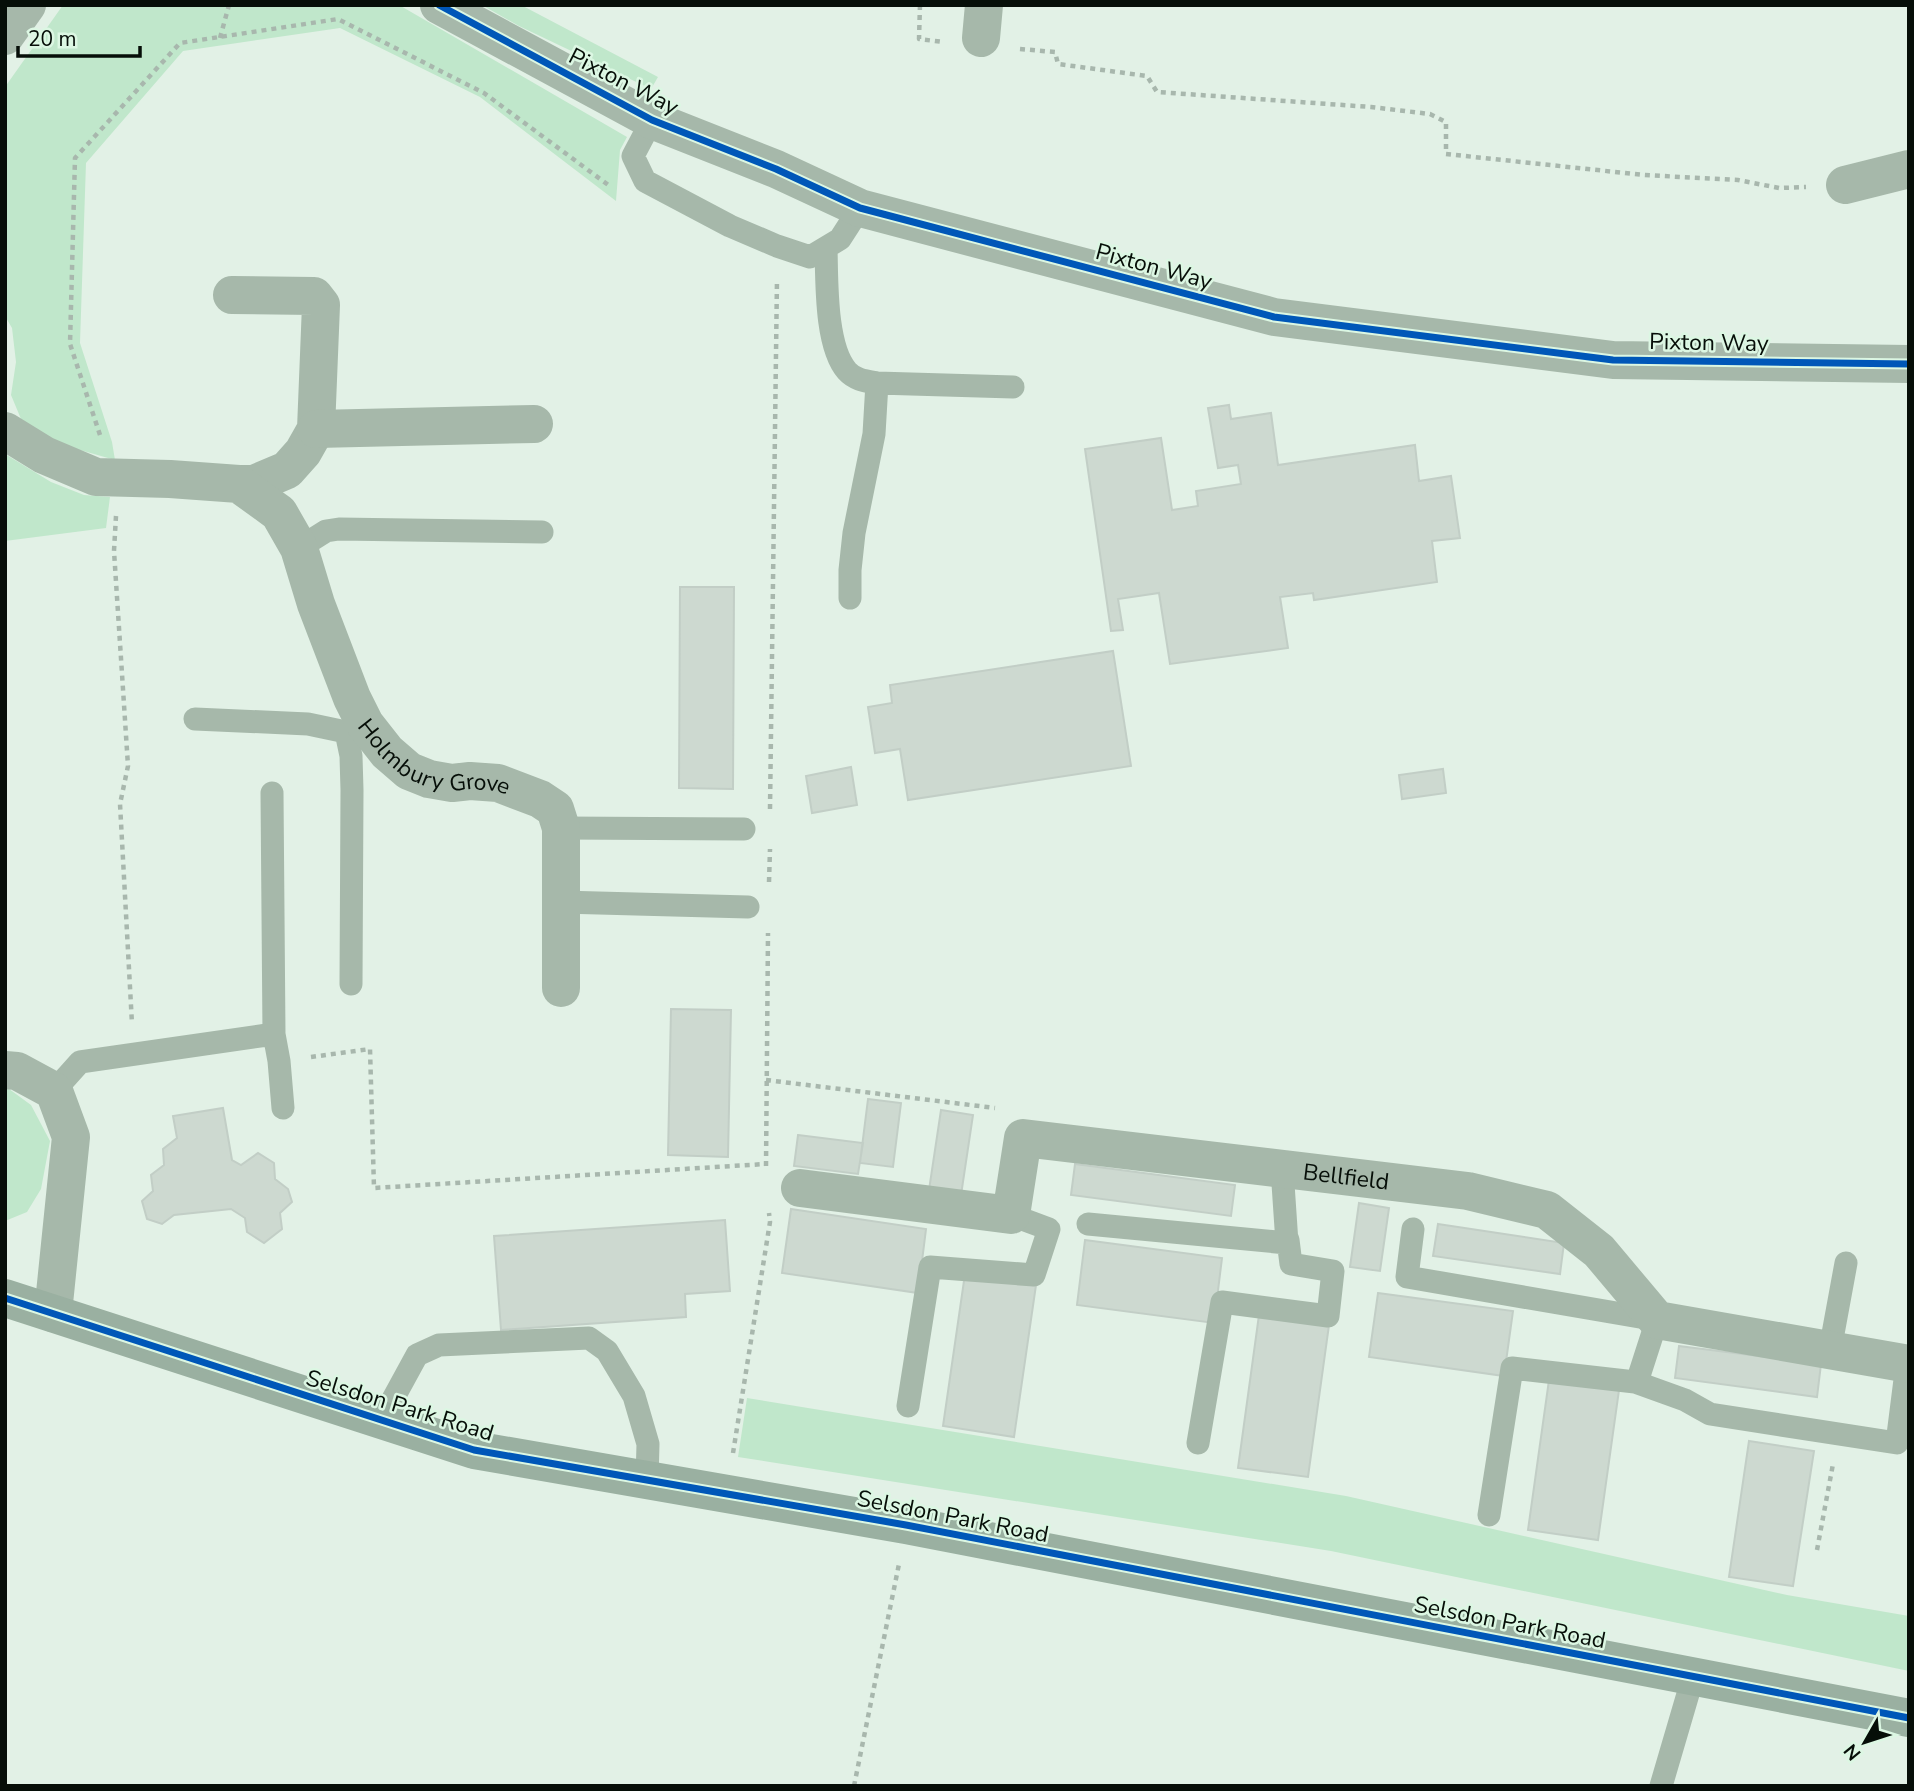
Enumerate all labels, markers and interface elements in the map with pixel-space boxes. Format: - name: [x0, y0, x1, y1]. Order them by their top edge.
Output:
- scale bar: [18, 14, 140, 58]
- text: 20 m: [28, 25, 77, 53]
- street label: Pixton Way: [563, 40, 684, 122]
- street label: Pixton Way: [1092, 236, 1216, 297]
- street label: Pixton Way: [1649, 326, 1769, 359]
- street label: Holmbury Grove: [351, 712, 515, 802]
- street label: Bellfield: [1301, 1156, 1391, 1197]
- street label: Selsdon Park Road: [302, 1362, 497, 1449]
- street label: Selsdon Park Road: [854, 1483, 1051, 1550]
- street label: Selsdon Park Road: [1411, 1589, 1608, 1656]
- north arrow: [1830, 1707, 1900, 1777]
- text: N: [1838, 1738, 1867, 1766]

